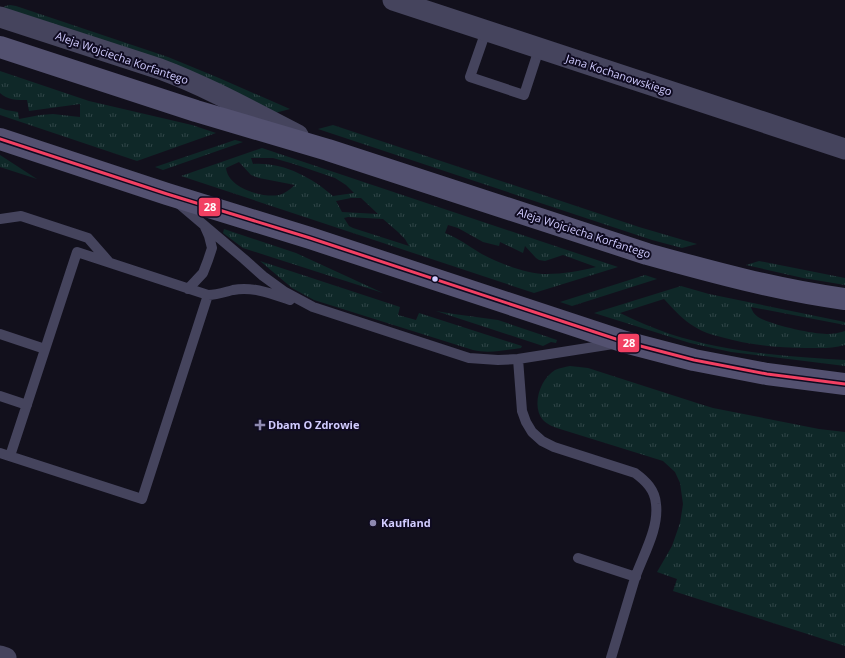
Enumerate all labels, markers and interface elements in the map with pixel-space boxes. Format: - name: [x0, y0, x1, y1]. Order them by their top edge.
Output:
- street label: Aleja Wojciecha Korfantego: [54, 28, 191, 87]
- street label: Jana Kochanowskiego: [563, 50, 674, 99]
- line badge: 28: [198, 197, 221, 217]
- text: 28: [204, 199, 216, 214]
- street label: Aleja Wojciecha Korfantego: [515, 204, 653, 261]
- unlabelled marker: [430, 274, 440, 284]
- line badge: 28: [617, 333, 640, 353]
- text: 28: [623, 335, 635, 350]
- place label: Dbam O Zdrowie: [268, 417, 360, 432]
- marker: Dbam O Zdrowie: [255, 420, 265, 430]
- place label: Kaufland: [381, 515, 431, 530]
- marker: Kaufland: [368, 518, 378, 528]

